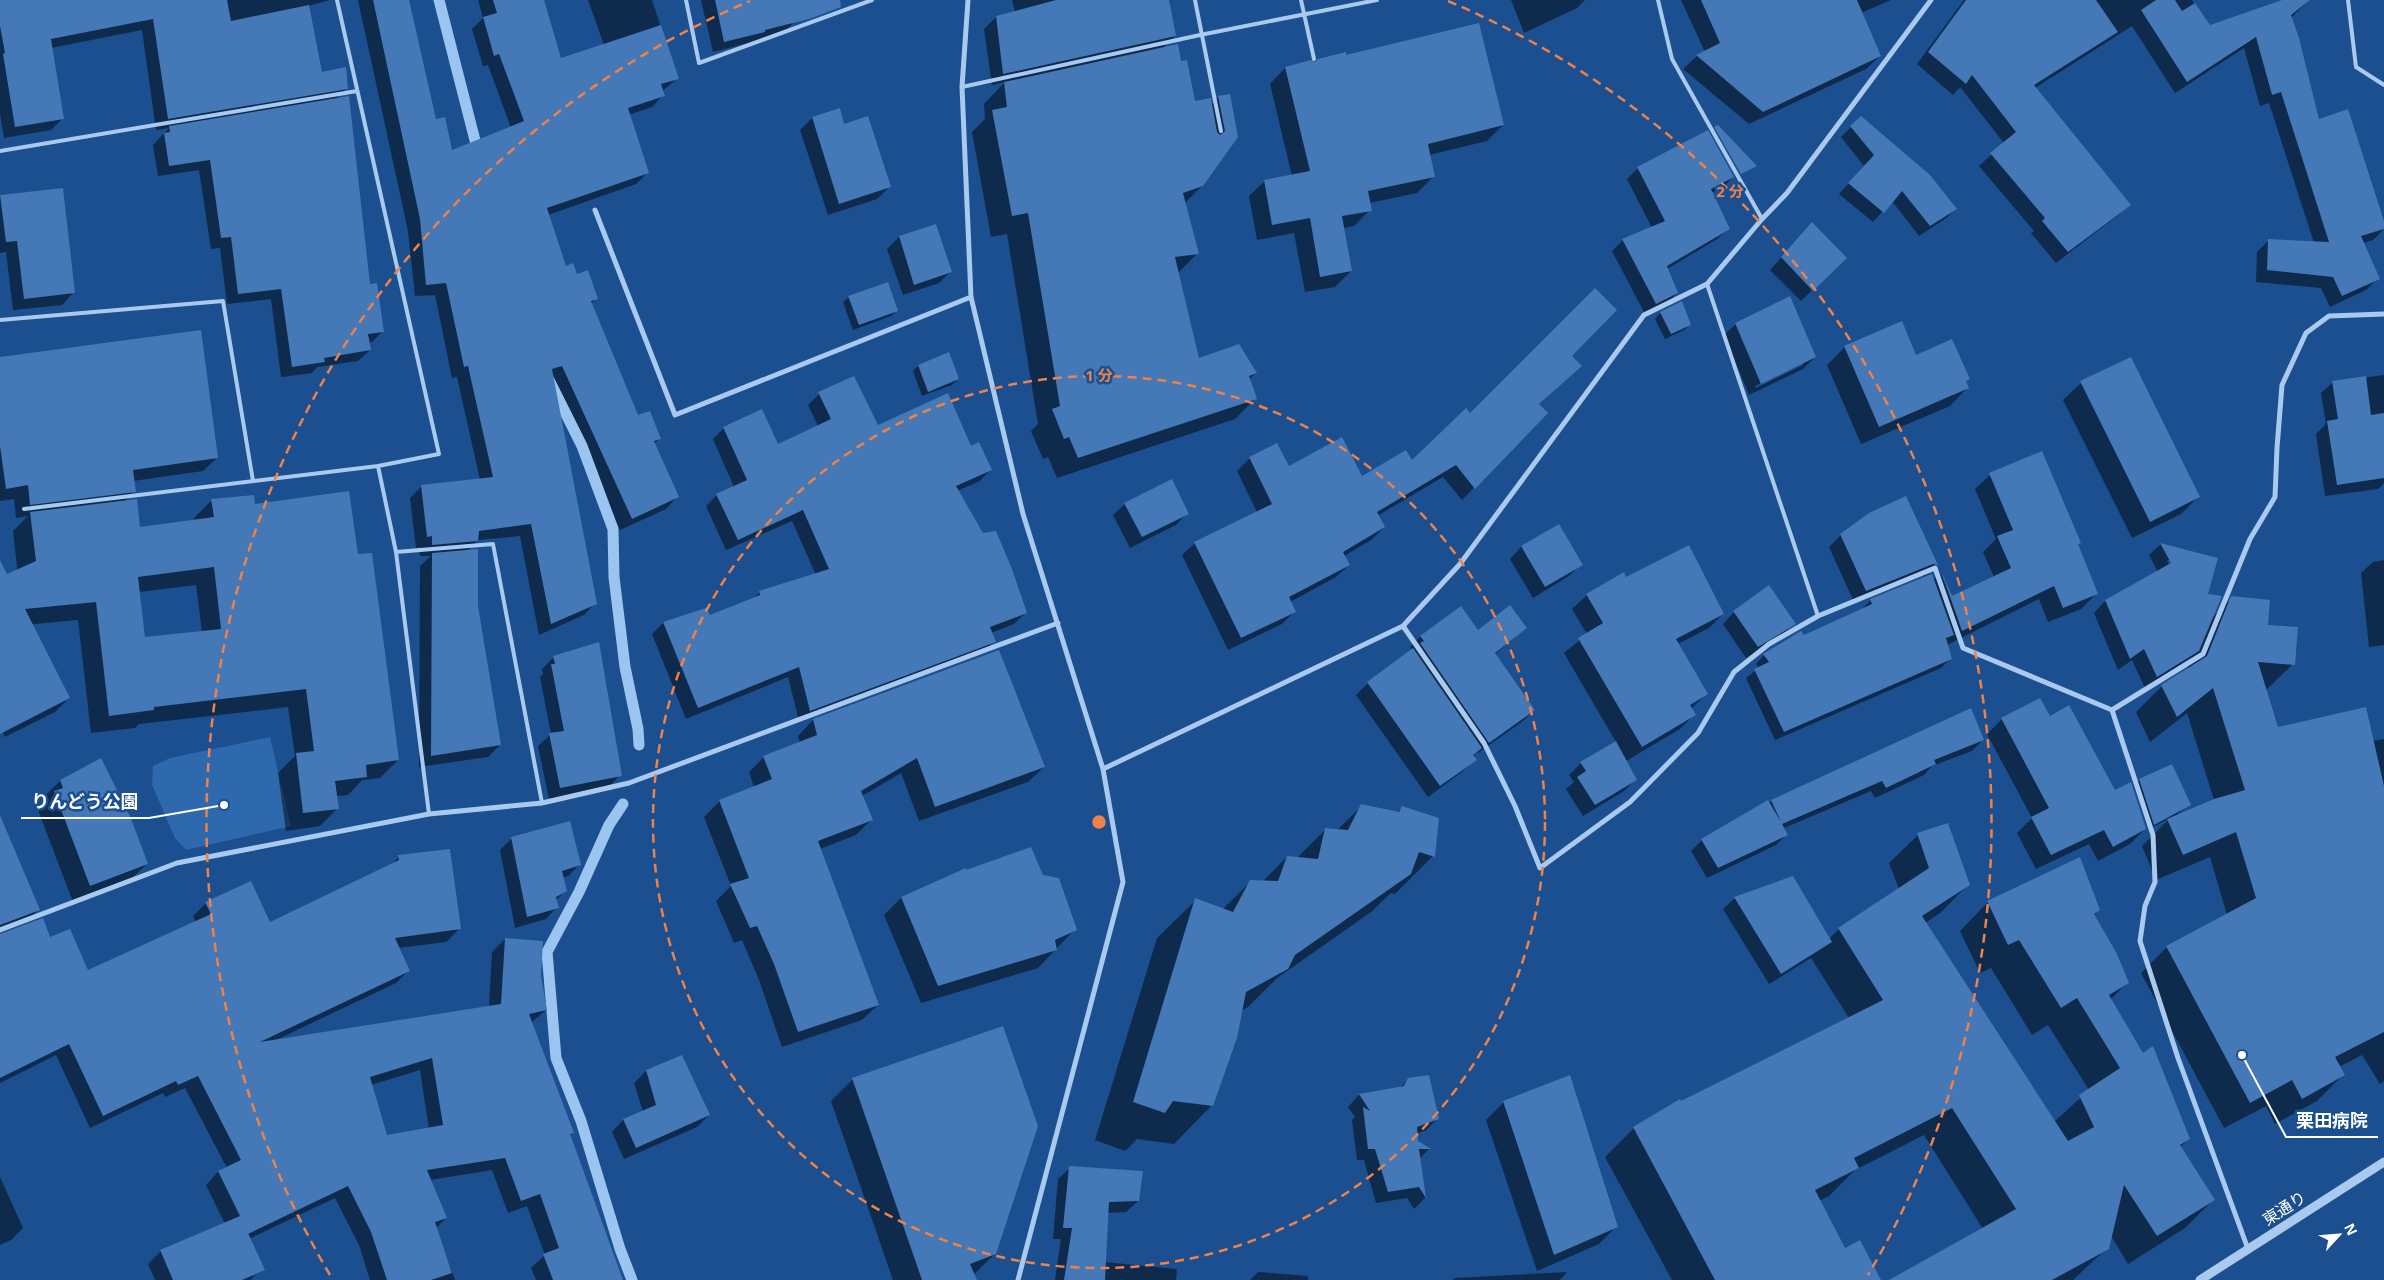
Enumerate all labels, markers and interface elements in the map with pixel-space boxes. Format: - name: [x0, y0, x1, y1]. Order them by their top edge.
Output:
- text: 2 分: [1716, 181, 1744, 201]
- text: 1 分: [1085, 365, 1113, 385]
- callout: りんどう公園: [21, 785, 149, 818]
- text: りんどう公園: [31, 789, 139, 813]
- centre of rings: [1090, 813, 1108, 831]
- callout: 栗田病院: [2286, 1104, 2378, 1137]
- text: 栗田病院: [2296, 1108, 2368, 1132]
- street label: 東通り: [2258, 1186, 2310, 1230]
- north arrow: [2314, 1210, 2364, 1260]
- text: N: [2340, 1220, 2362, 1238]

